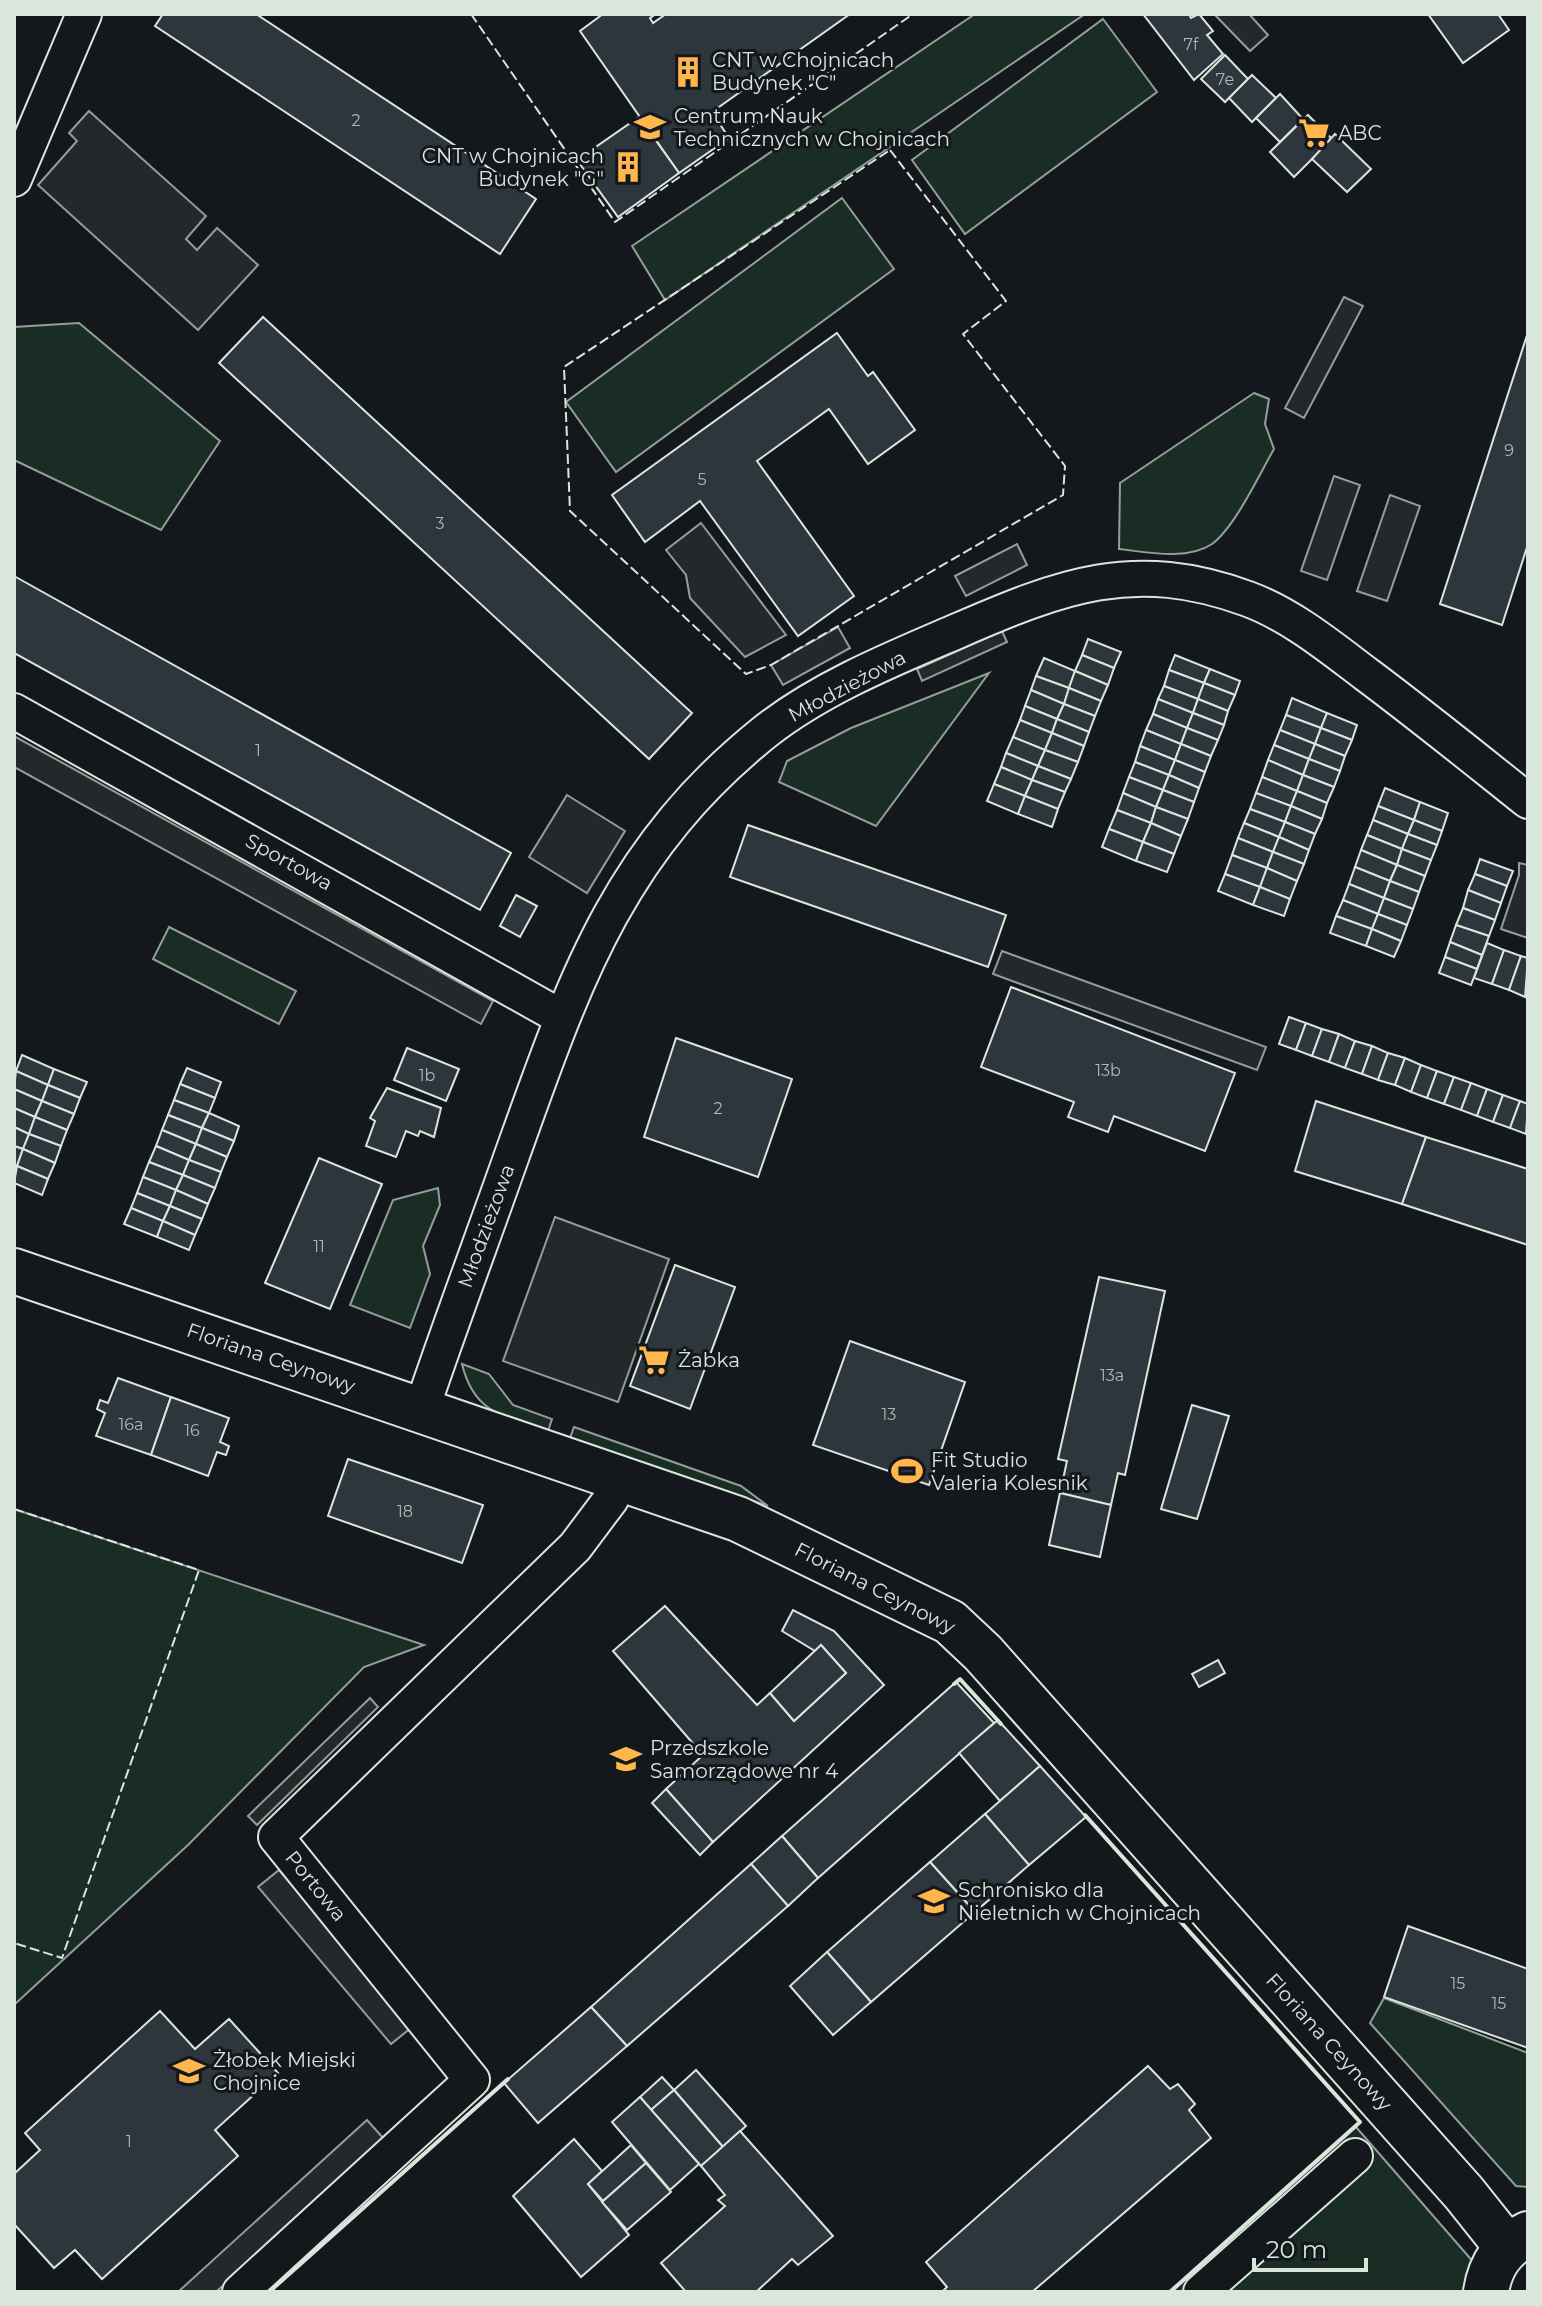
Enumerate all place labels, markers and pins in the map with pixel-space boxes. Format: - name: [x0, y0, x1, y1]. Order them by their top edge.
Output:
- place label: CNT w Chojnicach Budynek "C": [712, 48, 894, 95]
- building icon: CNT w Chojnicach Budynek "C": [671, 55, 705, 89]
- place label: Centrum Nauk Technicznych w Chojnicach: [674, 104, 950, 151]
- school or university icon: Centrum Nauk Technicznych w Chojnicach: [633, 110, 667, 144]
- supermarket icon: ABC: [1297, 116, 1331, 150]
- place label: ABC: [1338, 121, 1382, 145]
- place label: CNT w Chojnicach Budynek "G": [422, 144, 604, 191]
- building icon: CNT w Chojnicach Budynek "G": [611, 150, 645, 184]
- supermarket icon: Żabka: [637, 1343, 671, 1377]
- place label: Żabka: [678, 1348, 740, 1372]
- place label: Fit Studio Valeria Kolesnik: [931, 1448, 1088, 1495]
- sports icon: Fit Studio Valeria Kolesnik: [890, 1454, 924, 1488]
- place label: Przedszkole Samorządowe nr 4: [650, 1736, 838, 1783]
- school or university icon: Przedszkole Samorządowe nr 4: [609, 1742, 643, 1776]
- place label: Schronisko dla Nieletnich w Chojnicach: [958, 1878, 1201, 1925]
- school or university icon: Schronisko dla Nieletnich w Chojnicach: [917, 1884, 951, 1918]
- place label: Żłobek Miejski Chojnice: [213, 2048, 356, 2095]
- school or university icon: Żłobek Miejski Chojnice: [172, 2054, 206, 2088]

